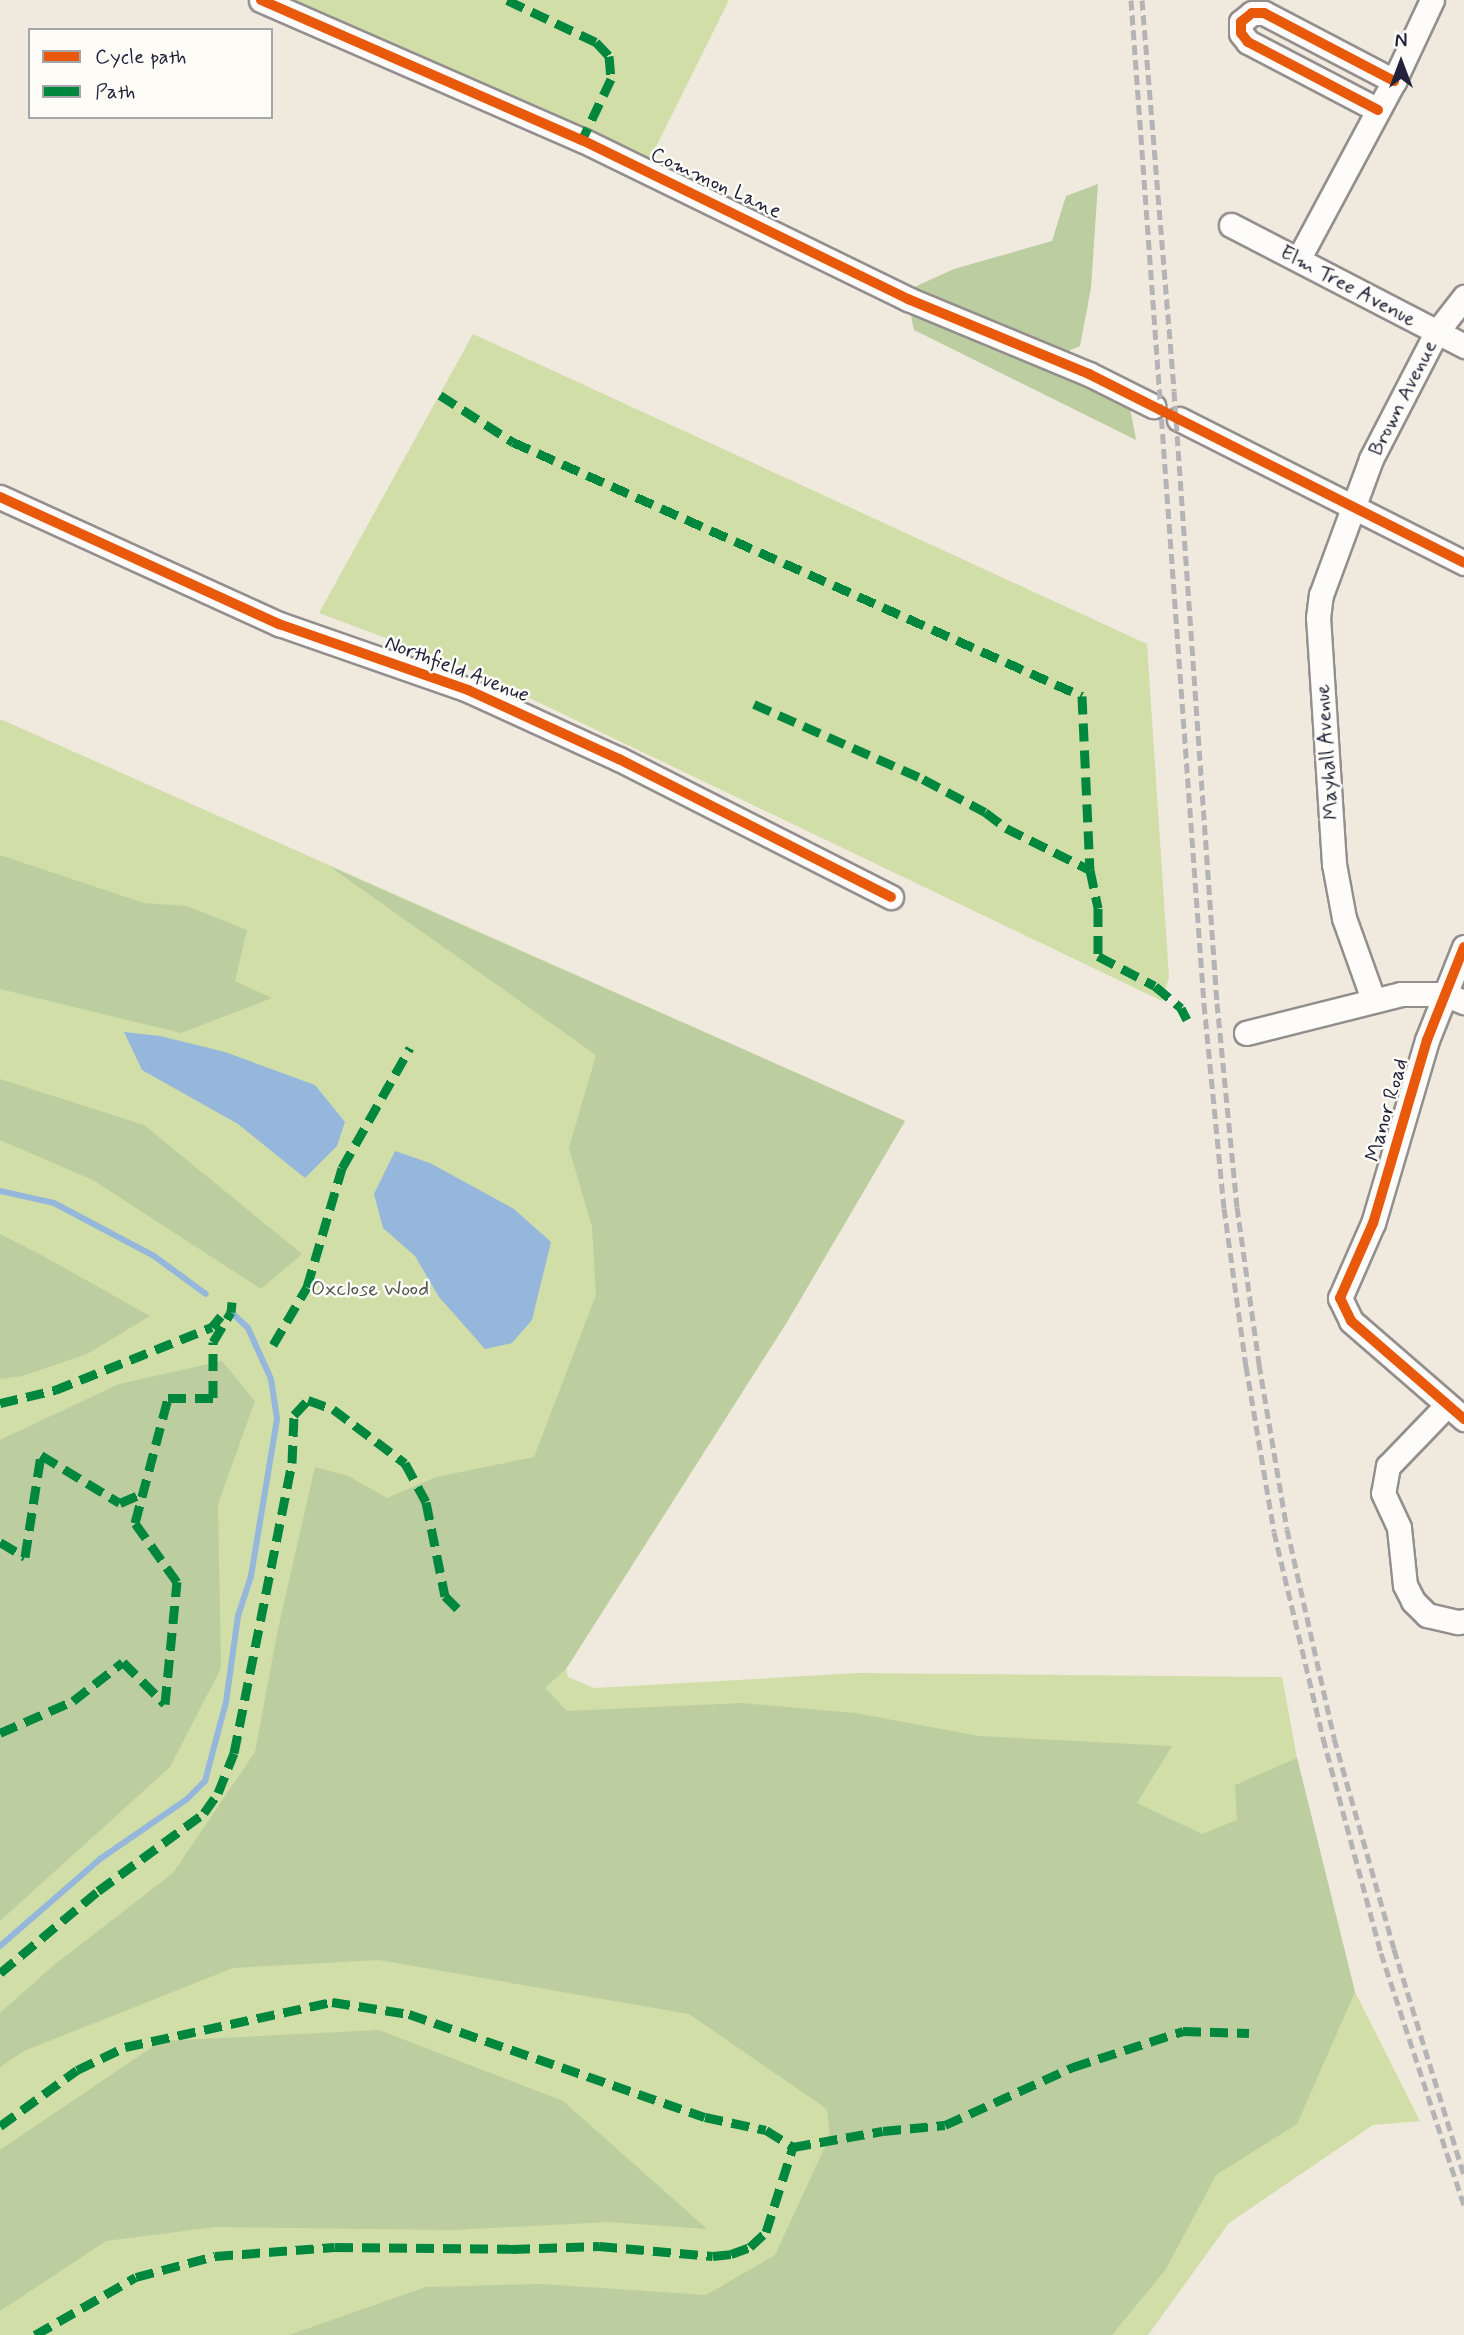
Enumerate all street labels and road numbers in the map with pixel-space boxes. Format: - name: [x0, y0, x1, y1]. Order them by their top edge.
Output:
- street label: Common Lane: [649, 143, 783, 223]
- street label: Elm Tree Avenue: [1275, 239, 1421, 333]
- street label: Brown Avenue: [1363, 335, 1443, 461]
- street label: Northfield Avenue: [379, 629, 535, 709]
- street label: Mayhall Avenue: [1309, 681, 1345, 823]
- street label: Manor Road: [1360, 1055, 1414, 1165]

